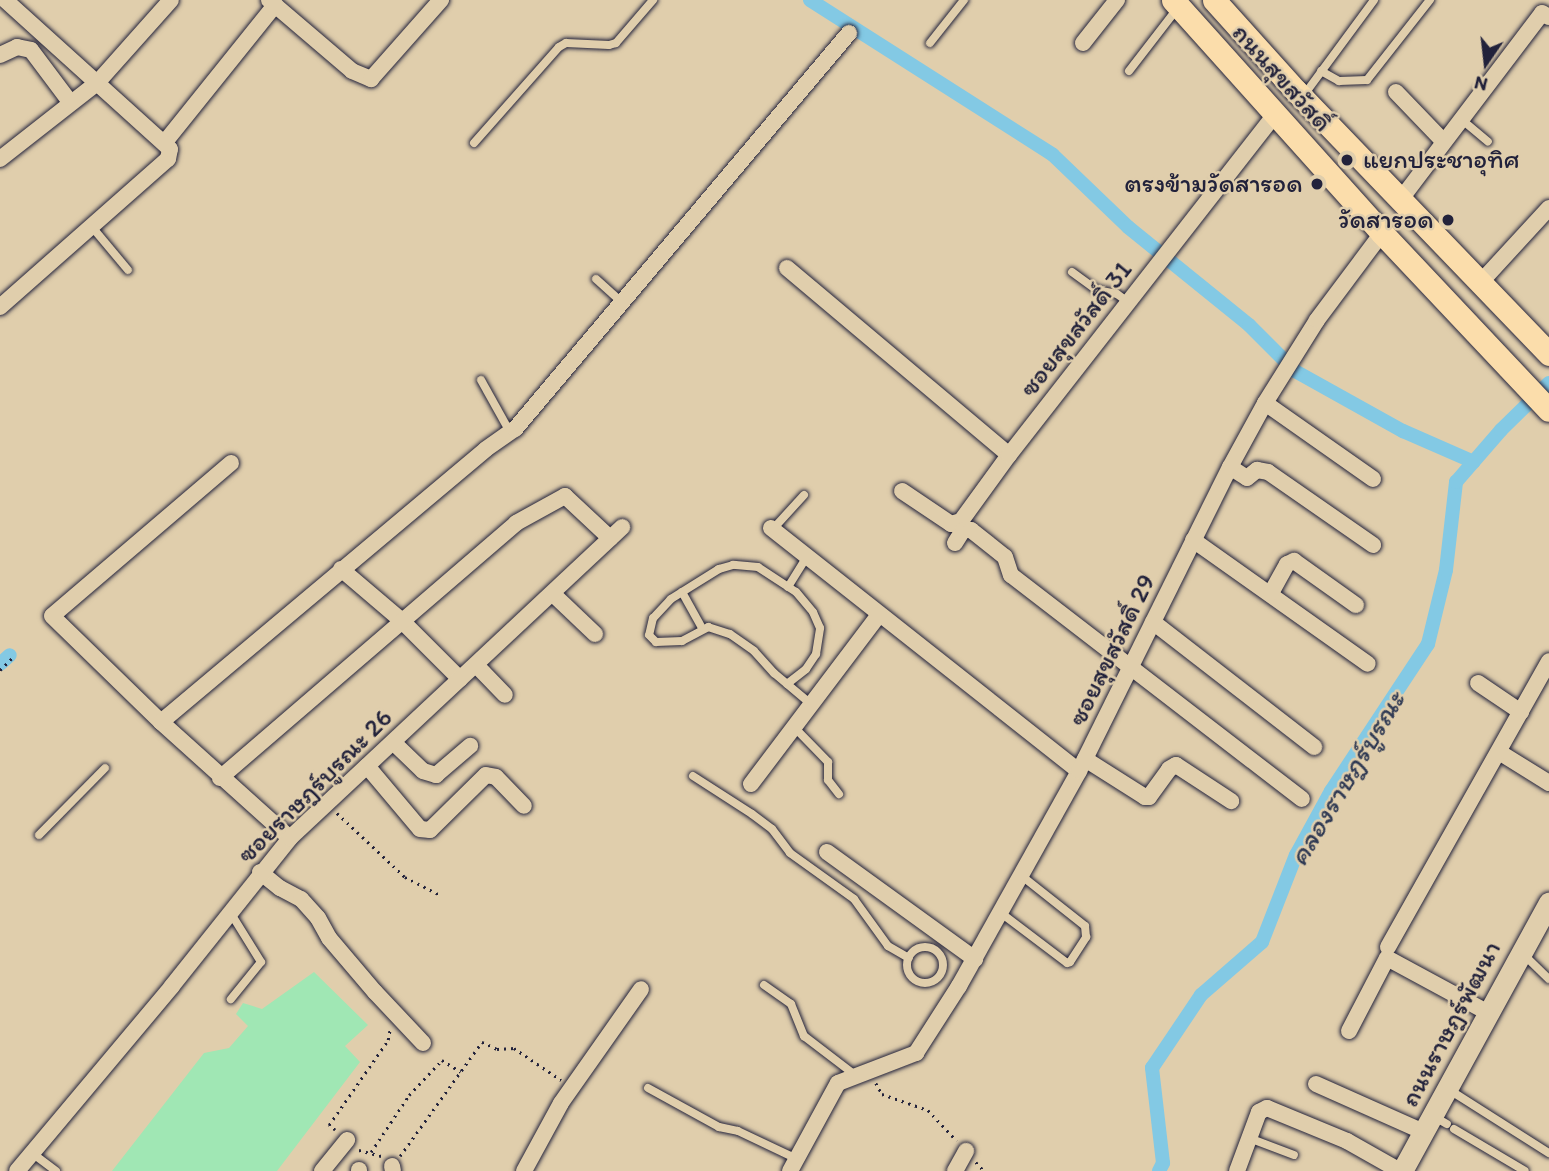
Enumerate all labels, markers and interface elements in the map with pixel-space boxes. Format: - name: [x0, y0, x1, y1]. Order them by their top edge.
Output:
- street label: ถนนสุขสวัสดิ์: [1225, 18, 1339, 138]
- north arrow: [1451, 28, 1521, 98]
- text: N: [1472, 71, 1490, 97]
- place label: แยกประชาอุทิศ: [1363, 144, 1520, 176]
- marker: แยกประชาอุทิศ: [1337, 150, 1357, 170]
- place label: ตรงข้ามวัดสารอด: [1124, 168, 1303, 200]
- marker: ตรงข้ามวัดสารอด: [1309, 176, 1325, 192]
- place label: วัดสารอด: [1338, 204, 1434, 236]
- marker: วัดสารอด: [1440, 212, 1456, 228]
- street label: ซอยสุขสวัสดิ์ 31: [1013, 255, 1139, 403]
- street label: ซอยสุขสวัสดิ์ 29: [1062, 569, 1162, 731]
- water label: คลองราษฎร์บูรณะ: [1281, 685, 1411, 871]
- street label: ซอยราษฎร์บูรณะ 26: [231, 702, 399, 870]
- street label: ถนนราษฎร์พัฒนา: [1394, 936, 1508, 1112]

